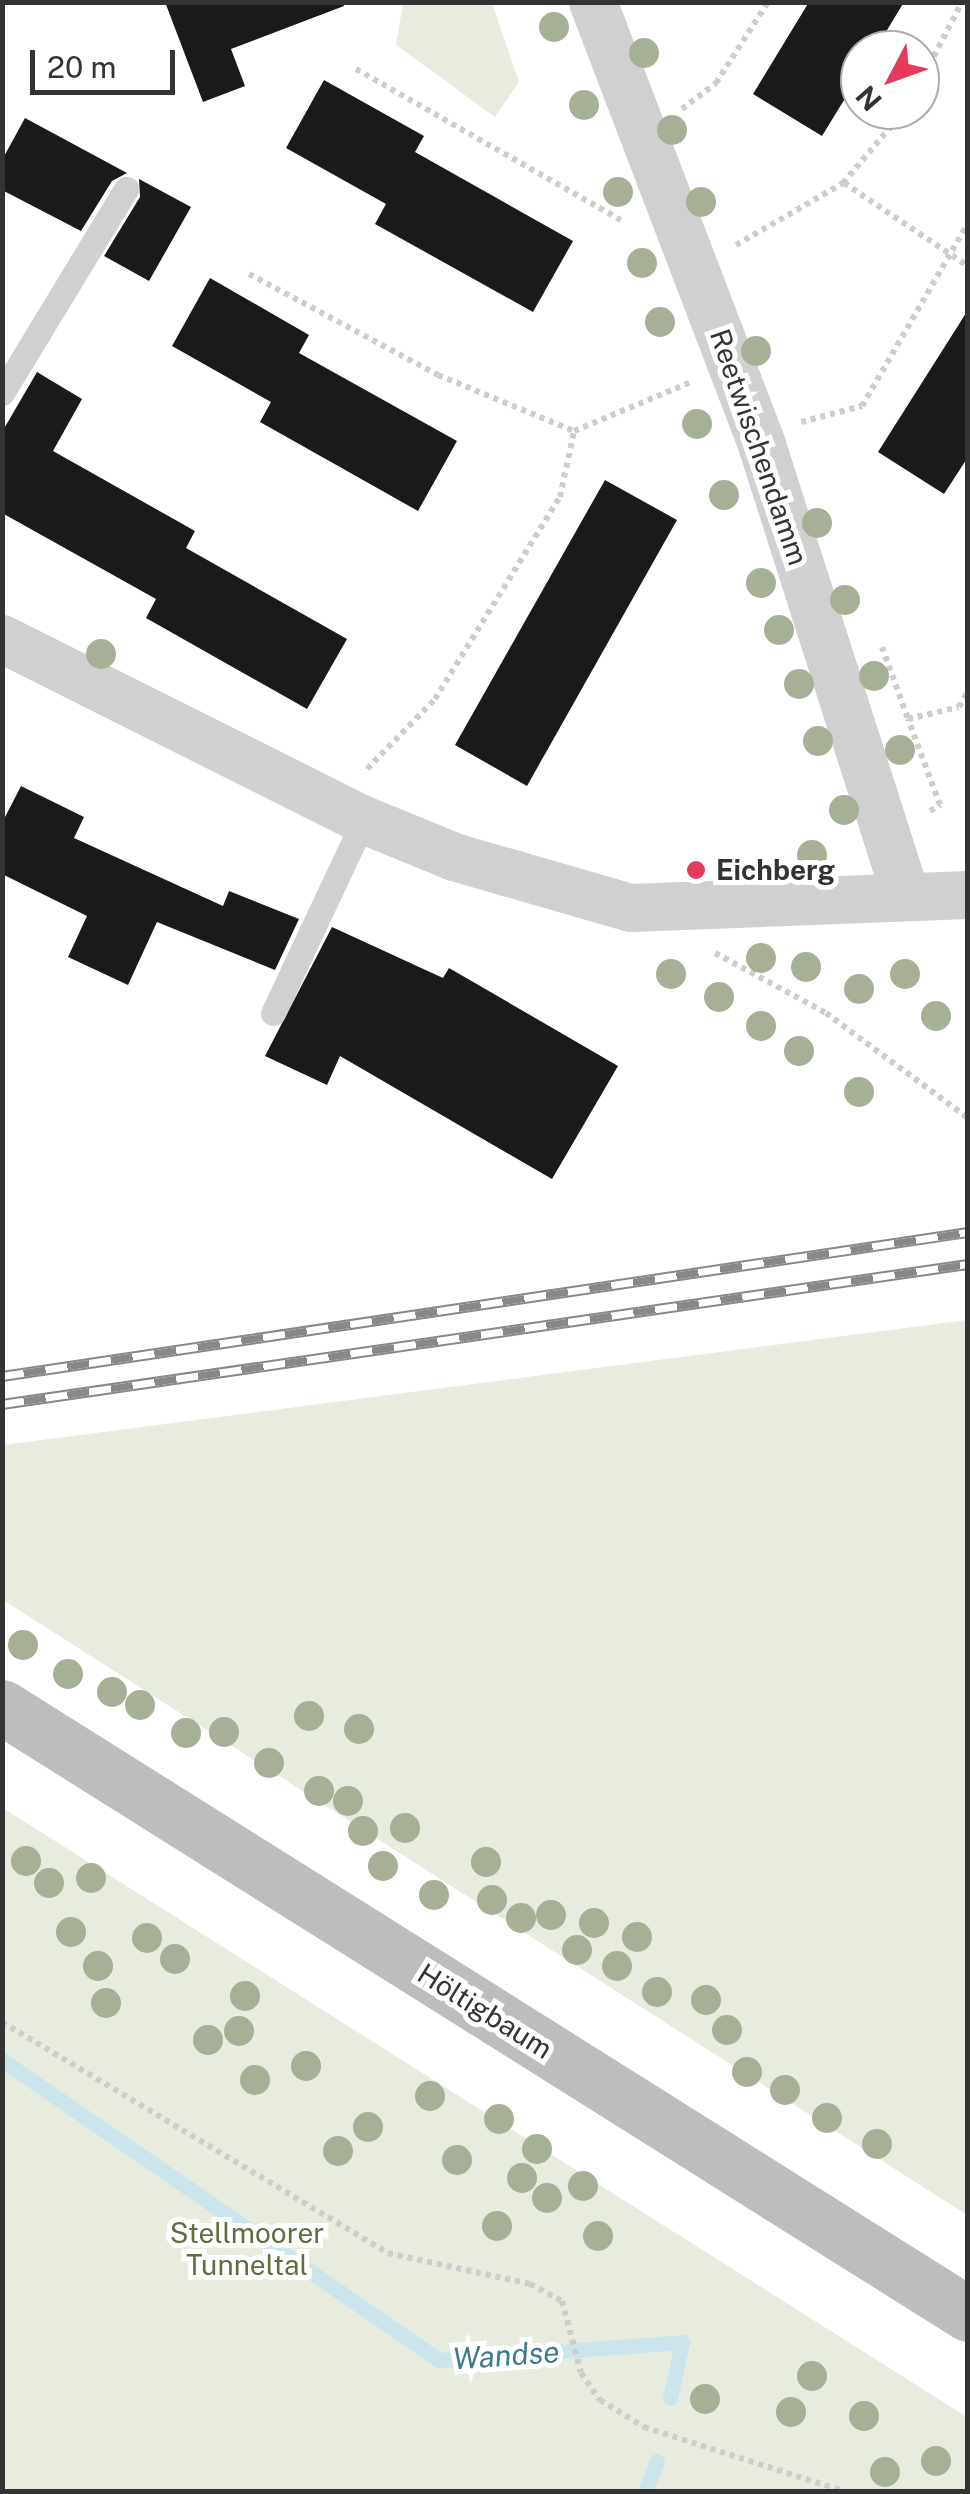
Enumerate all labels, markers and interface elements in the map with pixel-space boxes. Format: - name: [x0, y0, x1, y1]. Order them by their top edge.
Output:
- scale bar: [35, 30, 180, 92]
- north arrow: [840, 30, 940, 130]
- text: 20 m: [47, 49, 116, 85]
- text: N: [849, 80, 888, 118]
- street label: Reetwischendamm: [703, 325, 815, 569]
- place label: Eichberg: [716, 853, 835, 887]
- marker: Eichberg: [685, 859, 707, 881]
- street label: Höltigbaum: [411, 1956, 559, 2066]
- park label: Stellmoorer Tunneltal: [170, 2216, 324, 2282]
- water label: Wandse: [451, 2333, 561, 2377]

